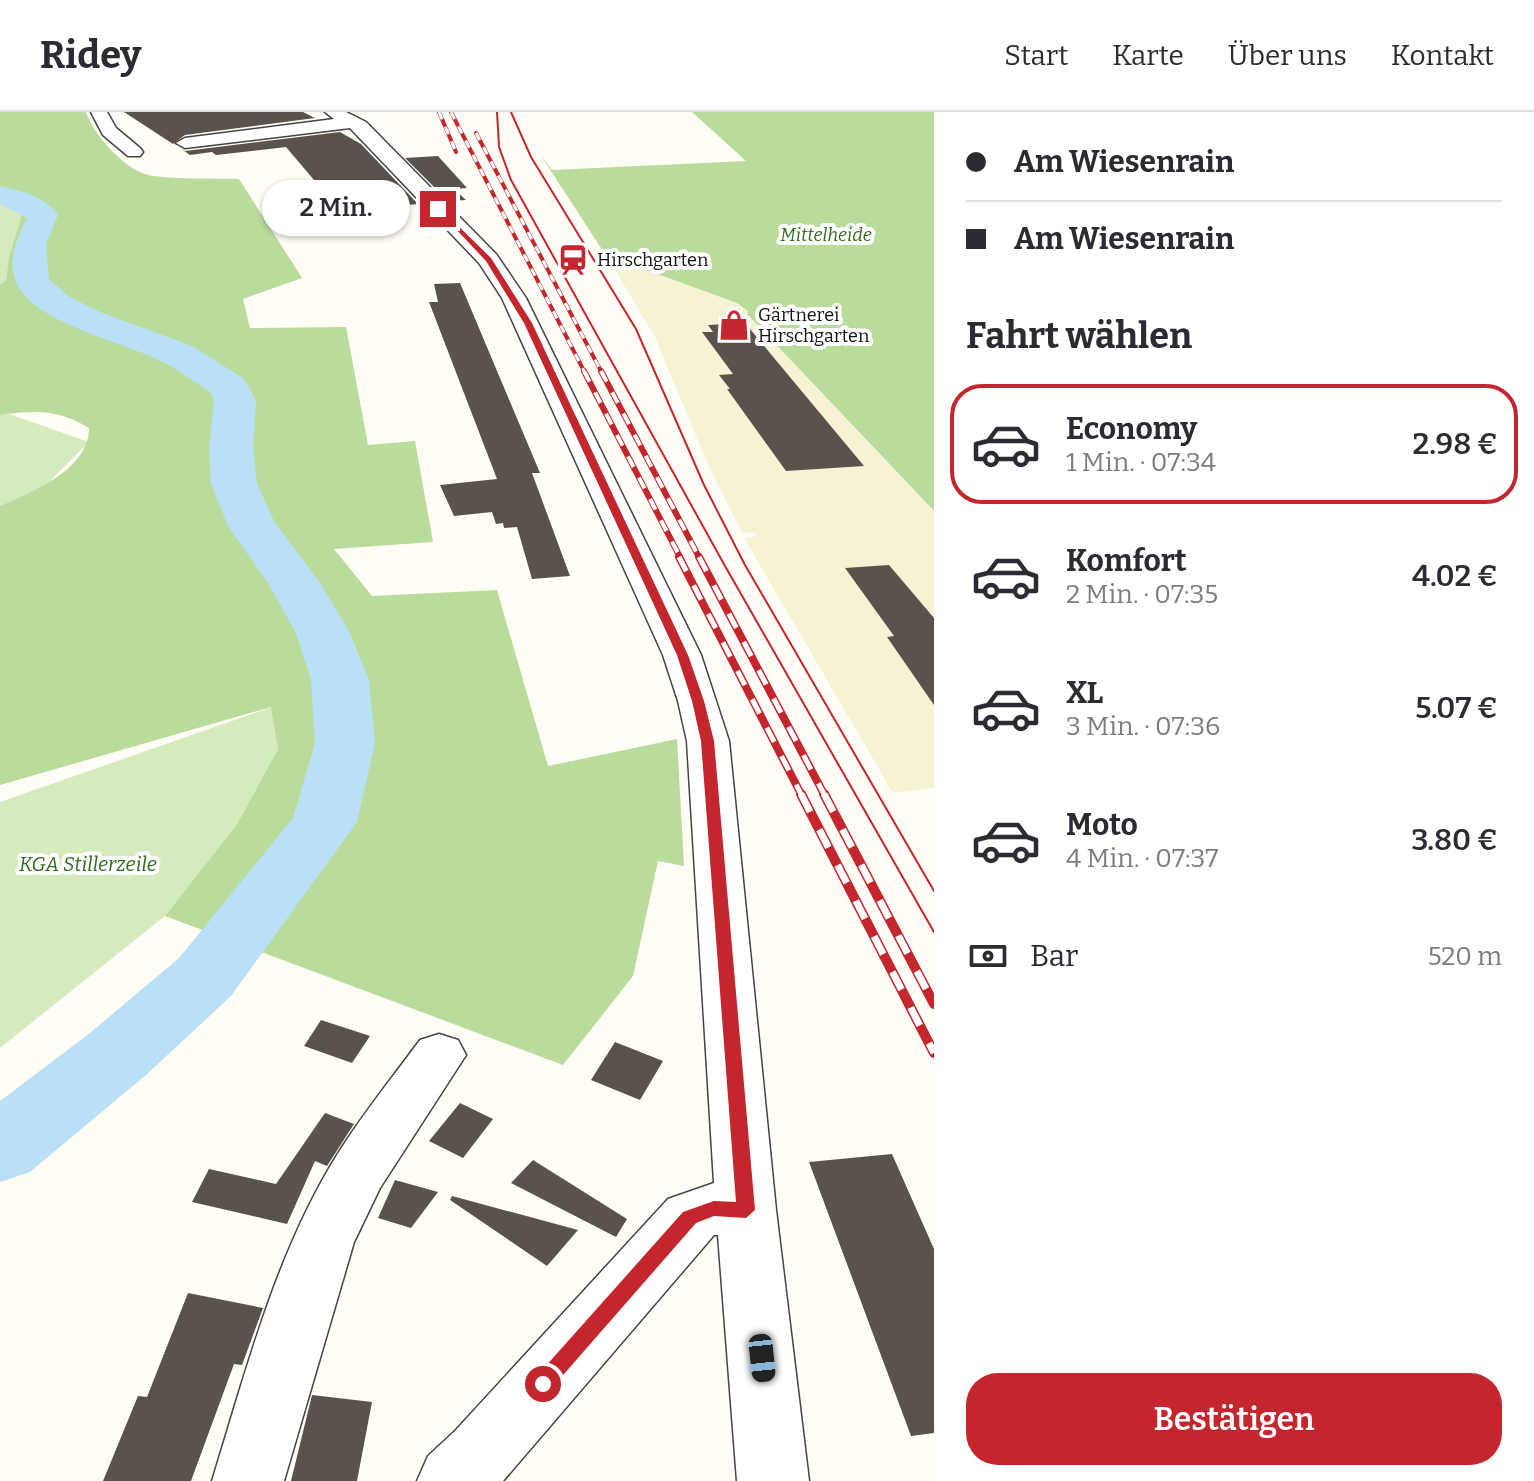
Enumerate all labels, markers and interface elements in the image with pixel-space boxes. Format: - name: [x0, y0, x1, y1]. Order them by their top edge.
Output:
- text: Ridey: [40, 32, 141, 78]
- text: Start: [1004, 39, 1068, 72]
- text: Karte: [1112, 39, 1184, 72]
- text: Über uns: [1228, 39, 1347, 72]
- text: Kontakt: [1391, 39, 1494, 72]
- text: Am Wiesenrain: [1014, 144, 1234, 180]
- callout: 2 Min.: [262, 181, 410, 237]
- route end: [420, 191, 456, 227]
- text: 2 Min.: [299, 192, 373, 223]
- text: Am Wiesenrain: [1014, 221, 1234, 257]
- park label: Mittelheide: [780, 224, 872, 246]
- station icon: Hirschgarten: [556, 243, 590, 277]
- place label: Hirschgarten: [597, 249, 709, 271]
- place label: Gärtnerei Hirschgarten: [758, 304, 870, 347]
- shop icon: Gärtnerei Hirschgarten: [717, 308, 751, 342]
- text: Fahrt wählen: [966, 314, 1192, 358]
- icon: car: [970, 408, 1042, 480]
- text: Economy: [1066, 411, 1197, 447]
- text: 2.98 €: [1413, 426, 1498, 462]
- text: 1 Min. · 07:34: [1066, 447, 1216, 478]
- icon: car: [970, 540, 1042, 612]
- text: Komfort: [1066, 543, 1187, 579]
- text: 4.02 €: [1412, 558, 1498, 594]
- text: 2 Min. · 07:35: [1066, 579, 1218, 610]
- icon: car: [970, 672, 1042, 744]
- text: XL: [1066, 675, 1103, 711]
- text: 5.07 €: [1415, 690, 1498, 726]
- text: 3 Min. · 07:36: [1066, 711, 1220, 742]
- icon: car: [970, 804, 1042, 876]
- text: Moto: [1066, 807, 1138, 843]
- text: 3.80 €: [1411, 822, 1498, 858]
- text: 4 Min. · 07:37: [1066, 843, 1218, 874]
- park label: KGA Stillerzeile: [19, 852, 157, 876]
- icon: cash: [966, 934, 1010, 978]
- text: Bar: [1030, 938, 1078, 974]
- text: 520 m: [1428, 941, 1502, 972]
- car: [748, 1333, 776, 1383]
- route start: [525, 1366, 561, 1402]
- button: Bestätigen: [966, 1373, 1502, 1465]

